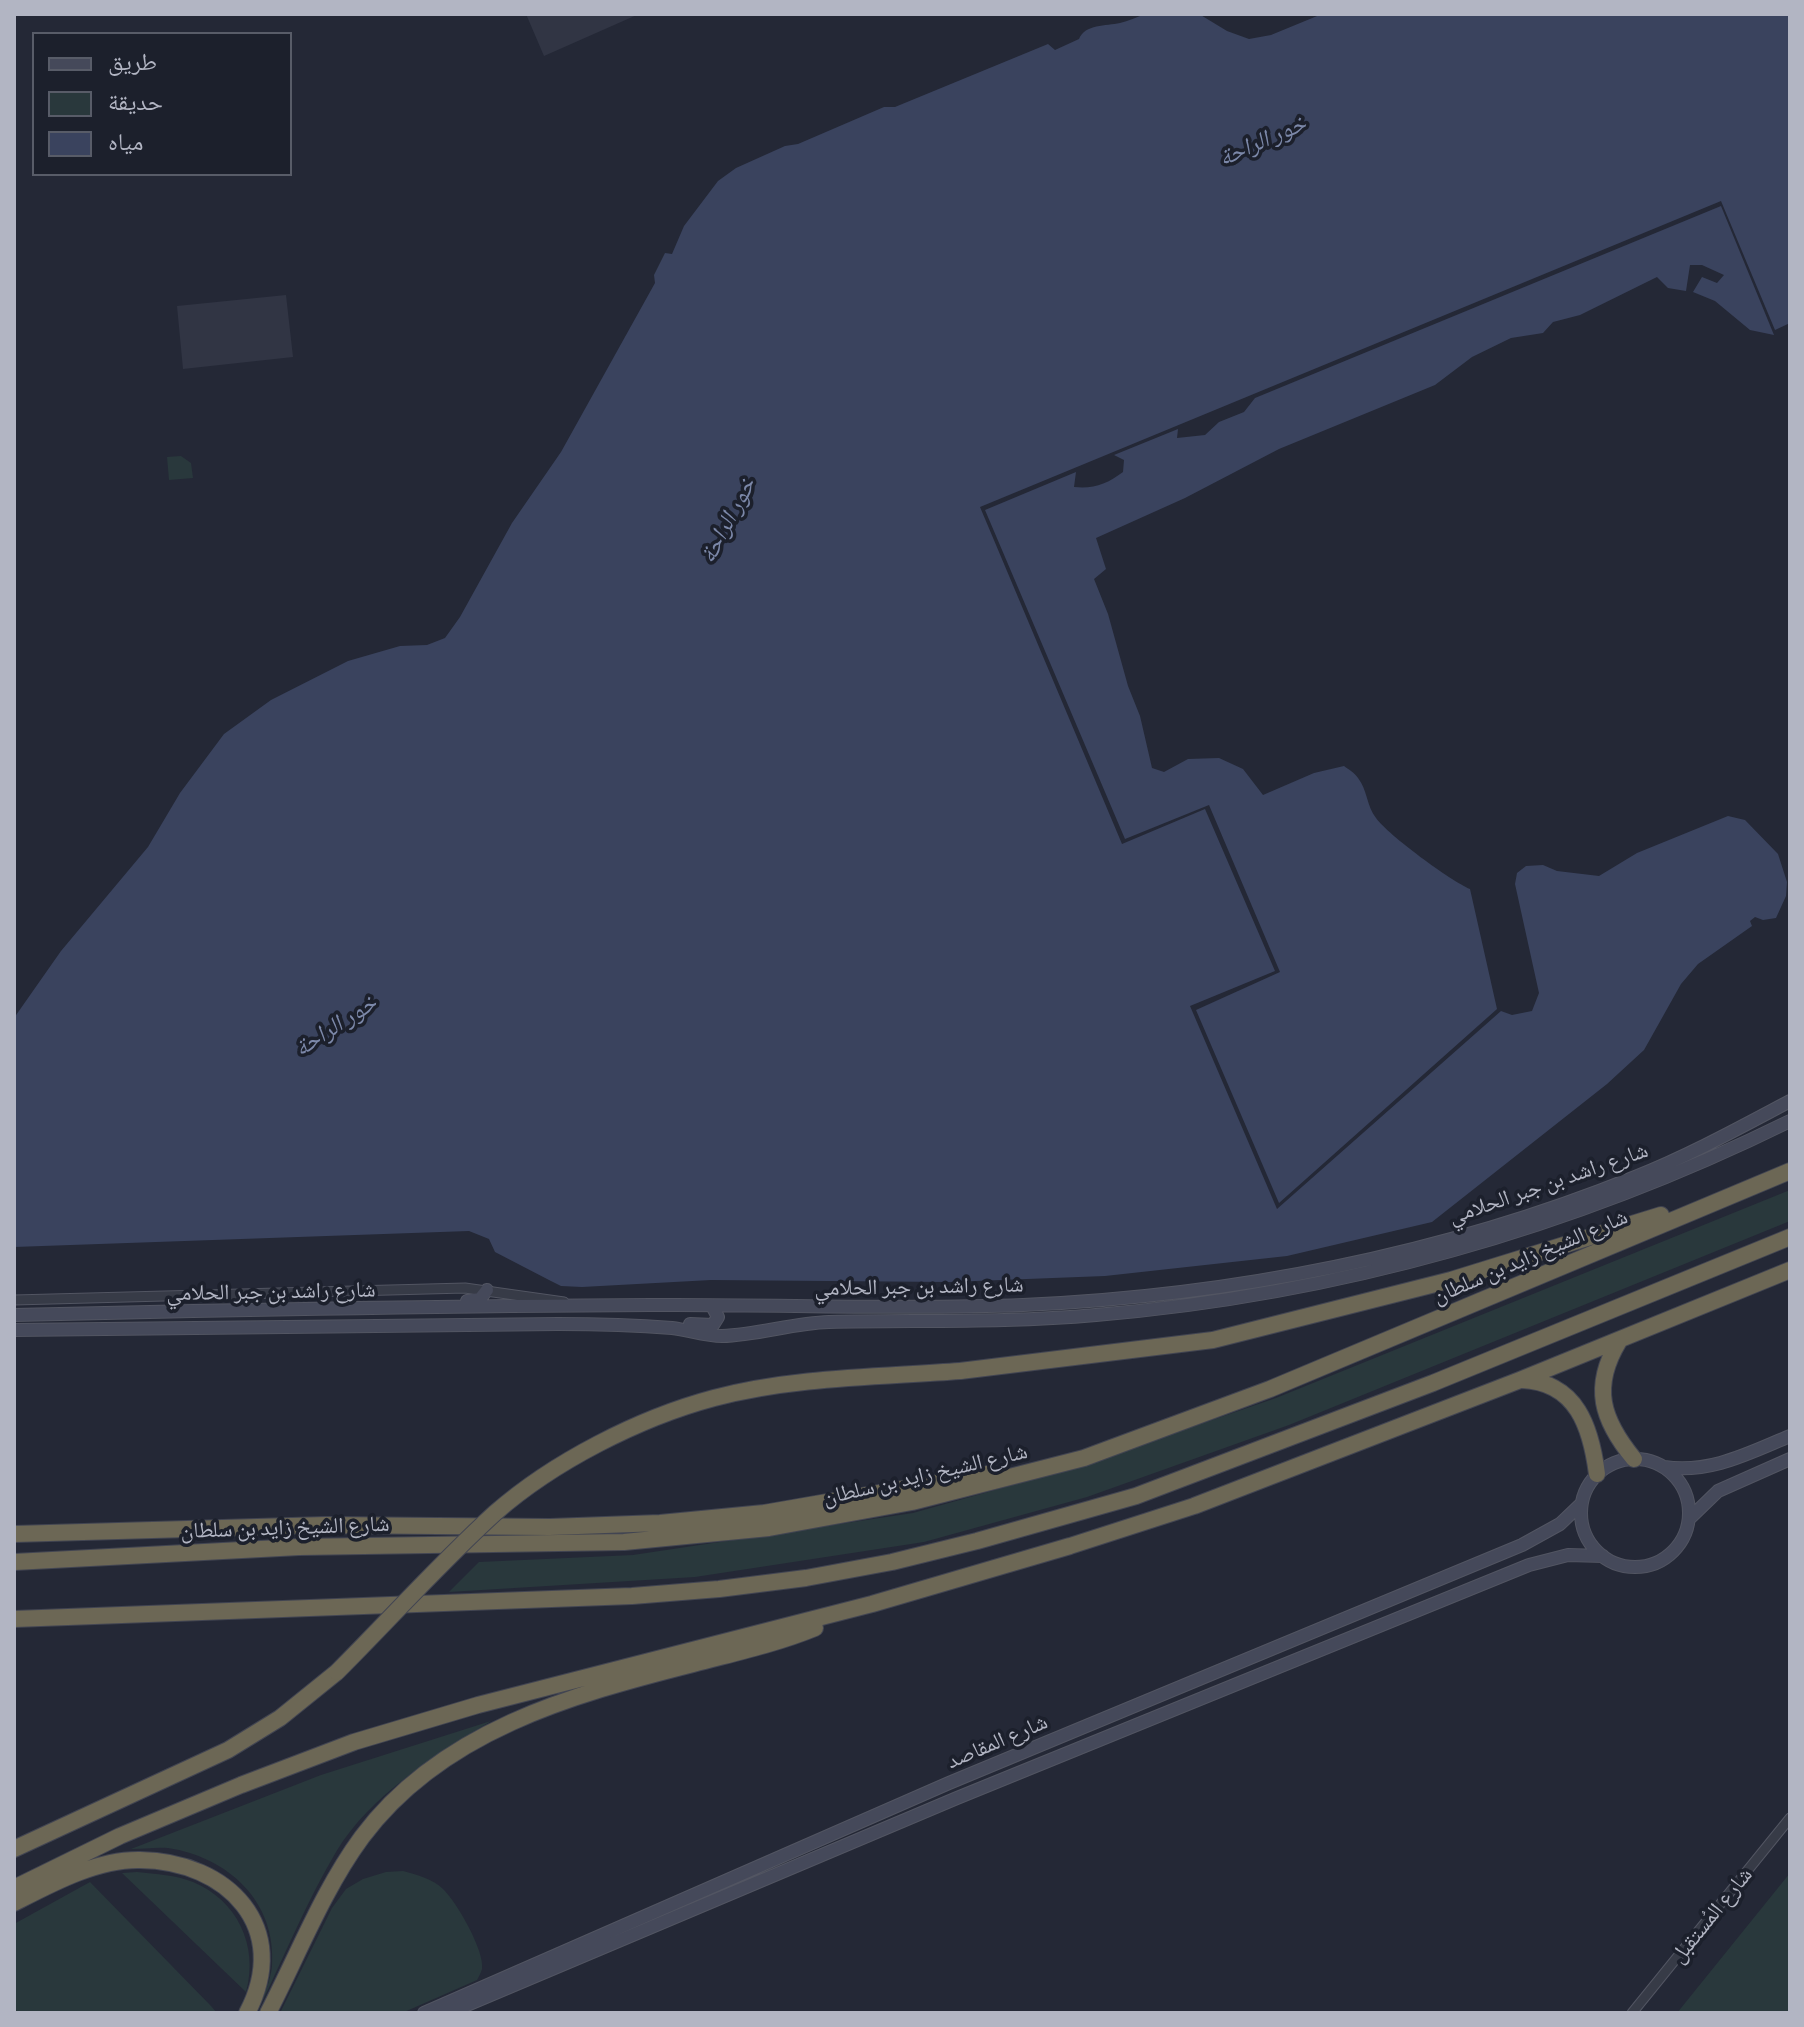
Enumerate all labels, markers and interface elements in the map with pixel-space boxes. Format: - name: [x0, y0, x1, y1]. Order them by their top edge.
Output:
- legend: [32, 32, 292, 176]
- text: طريق: [108, 46, 157, 75]
- text: حديقة: [108, 86, 163, 115]
- water label: خور الراحة: [1214, 108, 1310, 172]
- text: مياه: [108, 126, 143, 155]
- water label: خور الراحة: [693, 472, 761, 568]
- water label: خور الراحة: [288, 988, 382, 1062]
- street label: شارع راشد بن جبر الحلامي: [1445, 1136, 1651, 1230]
- street label: شارع الشيخ زايد بن سلطان: [1429, 1203, 1631, 1309]
- street label: شارع راشد بن جبر الحلامي: [814, 1271, 1024, 1301]
- street label: شارع راشد بن جبر الحلامي: [166, 1276, 376, 1306]
- street label: شارع الشيخ زايد بن سلطان: [820, 1438, 1030, 1510]
- street label: شارع الشيخ زايد بن سلطان: [180, 1510, 390, 1544]
- street label: شارع المقاصد: [943, 1708, 1051, 1774]
- street label: شارع المُستقبل: [1664, 1862, 1758, 1968]

